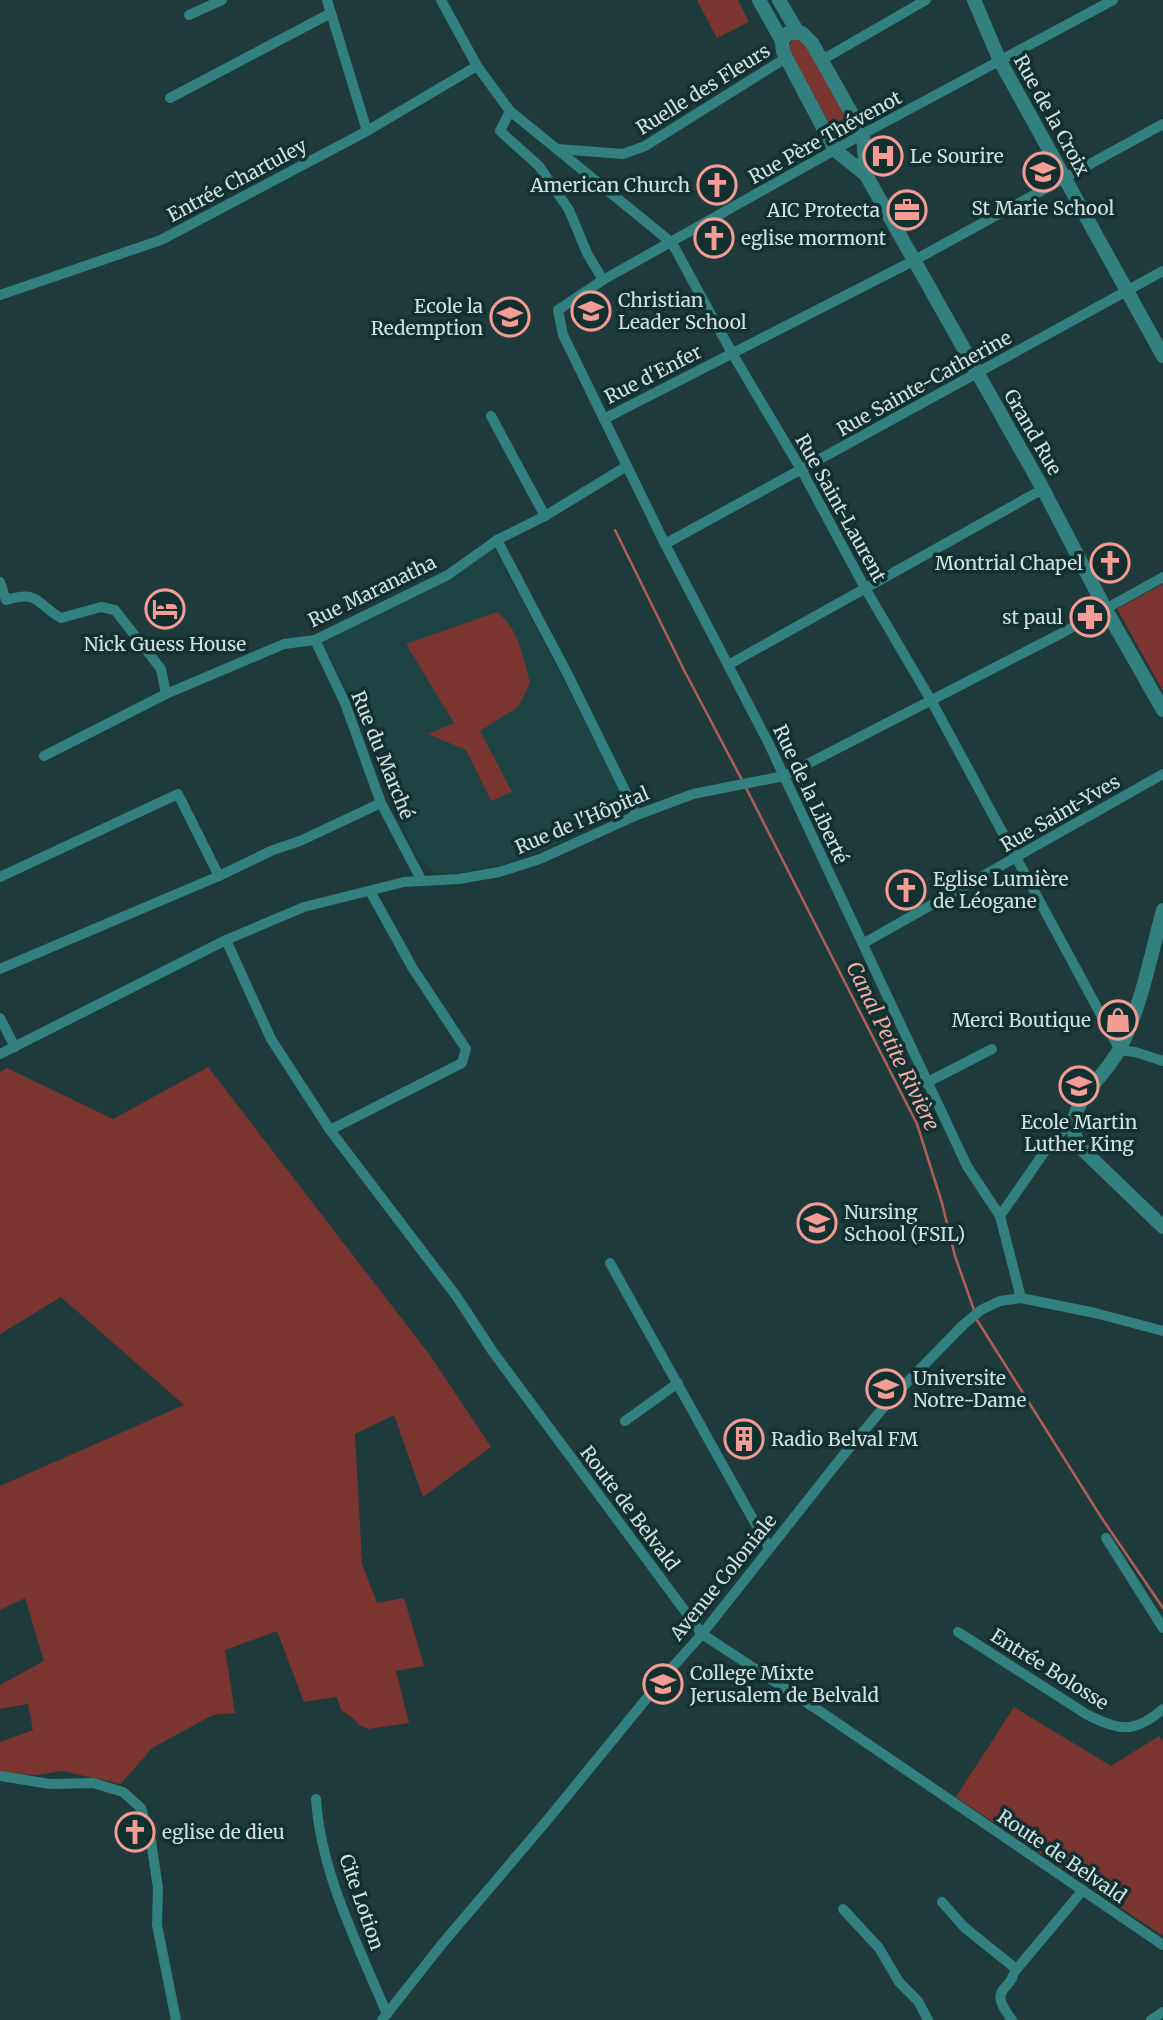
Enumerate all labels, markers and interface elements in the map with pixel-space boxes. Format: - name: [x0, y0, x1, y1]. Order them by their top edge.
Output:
- street label: Ruelle des Fleurs: [632, 38, 774, 140]
- street label: Rue de la Croix: [1009, 50, 1095, 180]
- street label: Rue Père Thévenot: [744, 85, 906, 189]
- street label: Entrée Chartuley: [163, 133, 311, 227]
- hospital icon: Le Sourire: [862, 135, 904, 177]
- place label: Le Sourire: [910, 144, 1004, 168]
- school or university icon: St Marie School: [1022, 151, 1064, 193]
- church icon: American Church: [696, 164, 738, 206]
- place label: American Church: [529, 173, 690, 197]
- office icon: AIC Protecta: [886, 189, 928, 231]
- place label: St Marie School: [971, 196, 1115, 220]
- place label: AIC Protecta: [766, 198, 880, 222]
- church icon: eglise mormont: [693, 217, 735, 259]
- place label: eglise mormont: [741, 226, 887, 250]
- place label: Christian Leader School: [618, 288, 747, 334]
- school or university icon: Christian Leader School: [570, 290, 612, 332]
- place label: Ecole la Redemption: [371, 294, 483, 340]
- school or university icon: Ecole la Redemption: [489, 296, 531, 338]
- street label: Rue Sainte-Catherine: [832, 325, 1016, 441]
- street label: Rue d'Enfer: [600, 339, 706, 409]
- street label: Grand Rue: [999, 385, 1067, 479]
- street label: Rue Saint-Laurent: [790, 430, 892, 587]
- church icon: Montrial Chapel: [1089, 542, 1131, 584]
- street label: Rue Maranatha: [304, 550, 440, 632]
- place label: Montrial Chapel: [935, 551, 1083, 575]
- hotel icon: Nick Guess House: [144, 588, 186, 630]
- pharmacy icon: st paul: [1069, 596, 1111, 638]
- place label: st paul: [1002, 605, 1063, 629]
- place label: Nick Guess House: [84, 632, 246, 656]
- street label: Rue du Marché: [346, 687, 420, 823]
- street label: Rue de la Liberté: [768, 721, 854, 867]
- street label: Rue Saint-Yves: [996, 769, 1124, 857]
- street label: Rue de l'Hôpital: [511, 781, 653, 859]
- place label: Eglise Lumière de Léogane: [933, 867, 1068, 913]
- church icon: Eglise Lumière de Léogane: [885, 869, 927, 911]
- water label: Canal Petite Rivière: [840, 957, 946, 1135]
- shop icon: Merci Boutique: [1097, 999, 1139, 1041]
- place label: Merci Boutique: [952, 1008, 1091, 1032]
- school or university icon: Ecole Martin Luther King: [1058, 1065, 1100, 1107]
- place label: Ecole Martin Luther King: [1021, 1110, 1138, 1156]
- place label: Nursing School (FSIL): [844, 1200, 965, 1246]
- school or university icon: Nursing School (FSIL): [796, 1202, 838, 1244]
- place label: Universite Notre-Dame: [913, 1366, 1026, 1412]
- school or university icon: Universite Notre-Dame: [865, 1368, 907, 1410]
- building icon: Radio Belval FM: [723, 1418, 765, 1460]
- place label: Radio Belval FM: [771, 1427, 918, 1451]
- street label: Route de Belvald: [575, 1441, 685, 1575]
- street label: Avenue Coloniale: [664, 1509, 781, 1646]
- street label: Entrée Bolosse: [987, 1623, 1113, 1715]
- place label: College Mixte Jerusalem de Belvald: [689, 1661, 879, 1707]
- school or university icon: College Mixte Jerusalem de Belvald: [642, 1663, 684, 1705]
- street label: Route de Belvald: [993, 1804, 1131, 1908]
- church icon: eglise de dieu: [114, 1811, 156, 1853]
- place label: eglise de dieu: [162, 1820, 285, 1844]
- street label: Cite Lotion: [334, 1851, 390, 1954]

